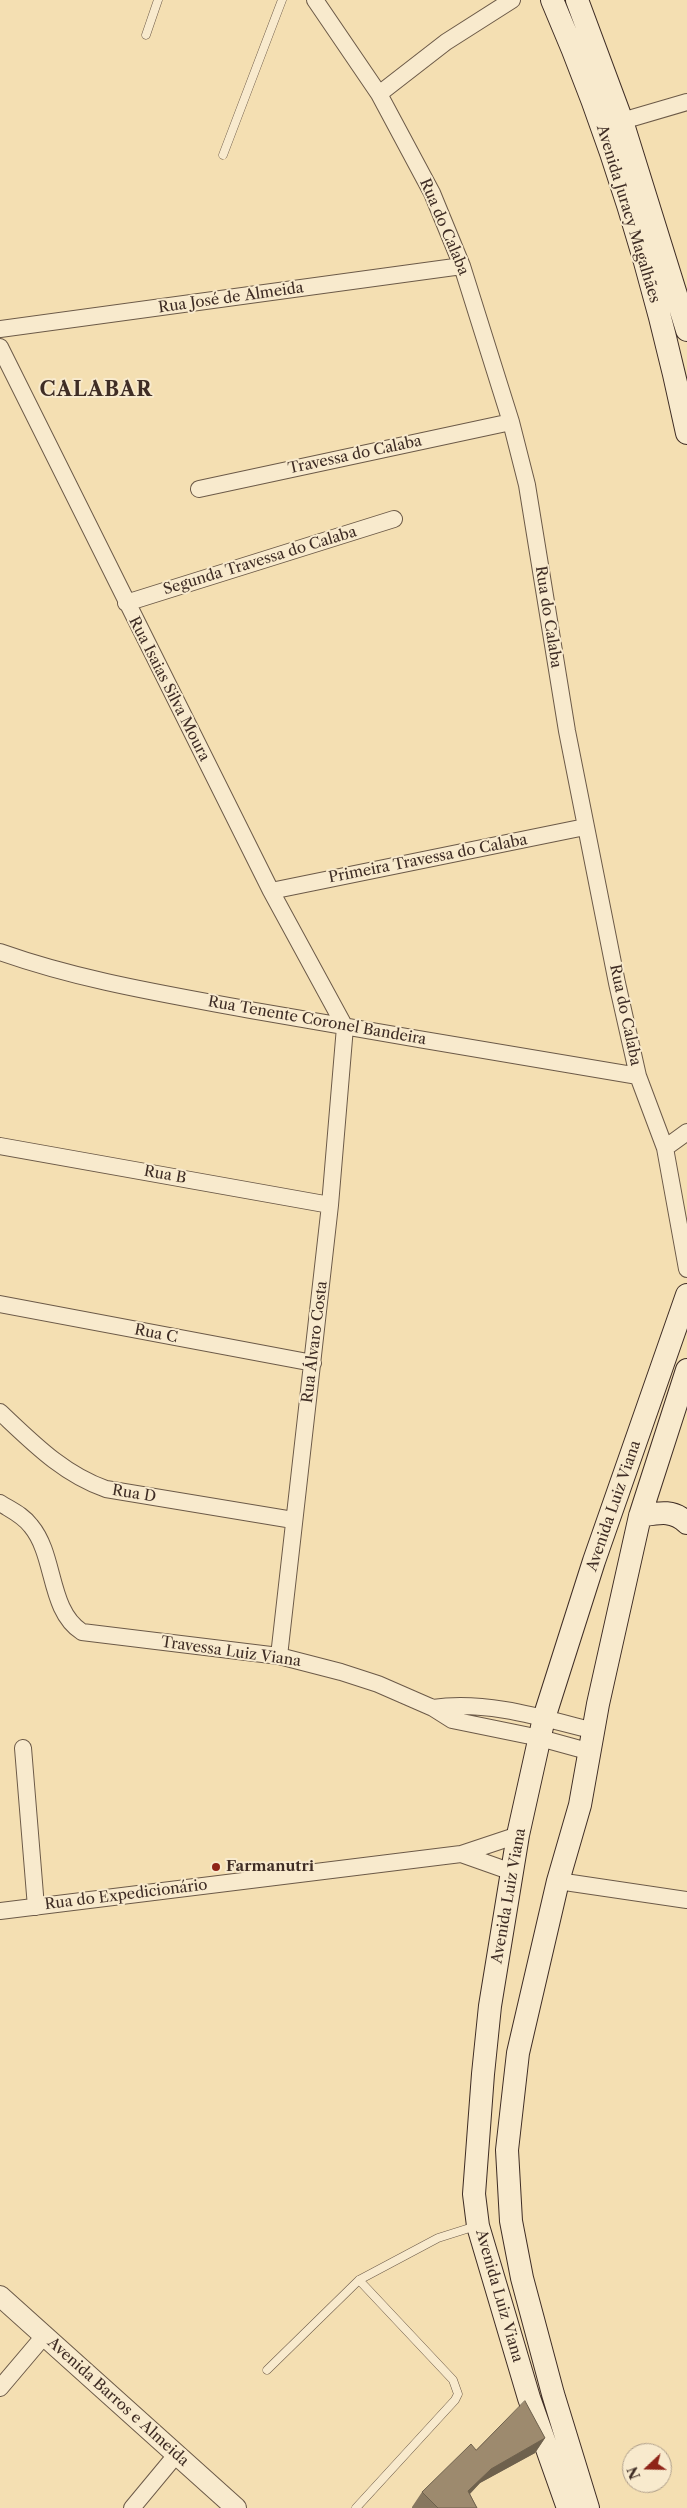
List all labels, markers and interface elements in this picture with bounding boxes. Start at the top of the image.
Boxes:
street label: Avenida Juracy Magalhães [592,123,664,305]
street label: Rua do Calaba [416,176,472,278]
street label: Rua José de Almeida [157,279,305,317]
district label: CALABAR [39,378,153,402]
street label: Travessa do Calaba [286,432,424,478]
street label: Segunda Travessa do Calaba [161,523,359,599]
street label: Rua do Calaba [531,565,565,669]
street label: Rua Isaias Silva Moura [125,614,213,764]
street label: Primeira Travessa do Calaba [327,831,529,887]
street label: Rua do Calaba [605,963,645,1067]
street label: Rua Tenente Coronel Bandeira [206,993,428,1049]
street label: Rua B [142,1162,188,1188]
street label: Rua Álvaro Costa [299,1280,331,1404]
street label: Rua C [133,1321,179,1347]
street label: Avenida Luiz Viana [583,1438,645,1574]
street label: Rua D [111,1482,157,1506]
street label: Travessa Luiz Viana [160,1633,302,1671]
street label: Avenida Luiz Viana [488,1827,530,1965]
place label: Farmanutri [226,1858,314,1876]
marker: Farmanutri [210,1861,222,1873]
street label: Rua do Expedicionário [44,1876,208,1914]
street label: Avenida Luiz Viana [471,2228,527,2364]
street label: Avenida Barros e Almeida [44,2334,192,2470]
north arrow [622,2443,672,2493]
text: N [623,2464,645,2482]

